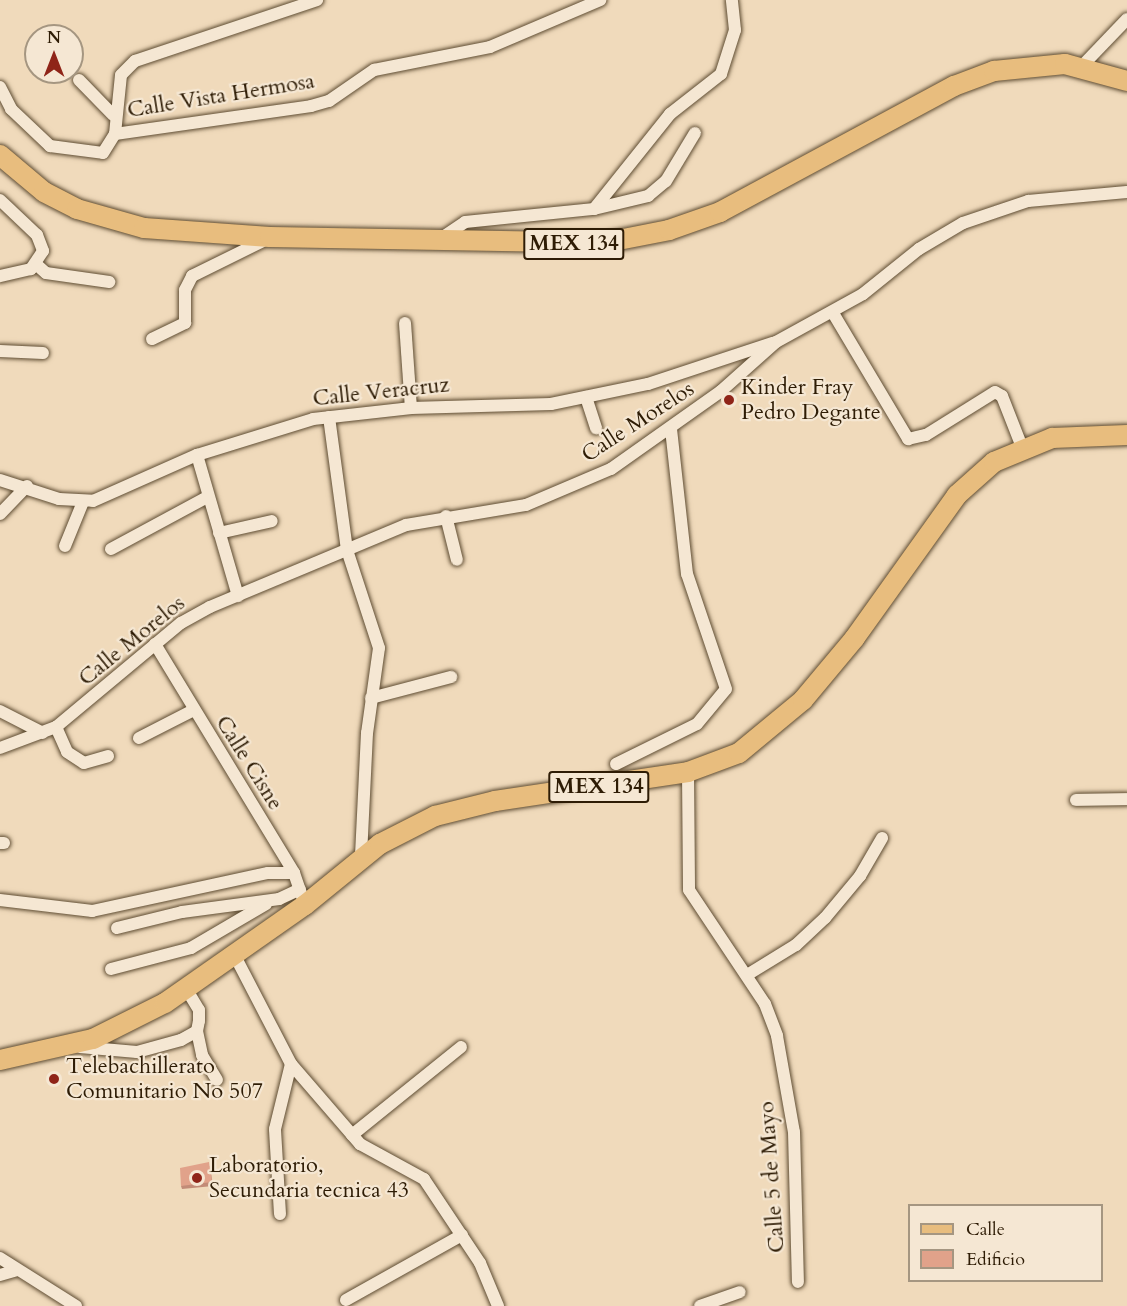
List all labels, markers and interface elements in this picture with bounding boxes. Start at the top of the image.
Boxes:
north arrow [24,24,84,84]
text: N [47,27,61,49]
street label: Calle Vista Hermosa [125,68,317,124]
road number: MEX 134 [523,226,625,262]
street label: Calle Veracruz [311,372,451,412]
place label: Kinder Fray Pedro Degante [741,374,881,426]
street label: Calle Morelos [577,376,699,468]
marker: Kinder Fray Pedro Degante [722,393,736,407]
street label: Calle Morelos [74,590,190,692]
street label: Calle Cisne [210,711,288,815]
road number: MEX 134 [548,769,650,805]
place label: Telebachillerato Comunitario No 507 [66,1053,263,1104]
marker: Telebachillerato Comunitario No 507 [47,1072,61,1086]
street label: Calle 5 de Mayo [754,1100,790,1254]
place label: Laboratorio, Secundaria tecnica 43 [209,1152,409,1204]
marker: Laboratorio, Secundaria tecnica 43 [190,1171,204,1185]
legend [908,1204,1103,1282]
text: Calle [966,1217,1005,1242]
text: Edificio [966,1247,1025,1272]

